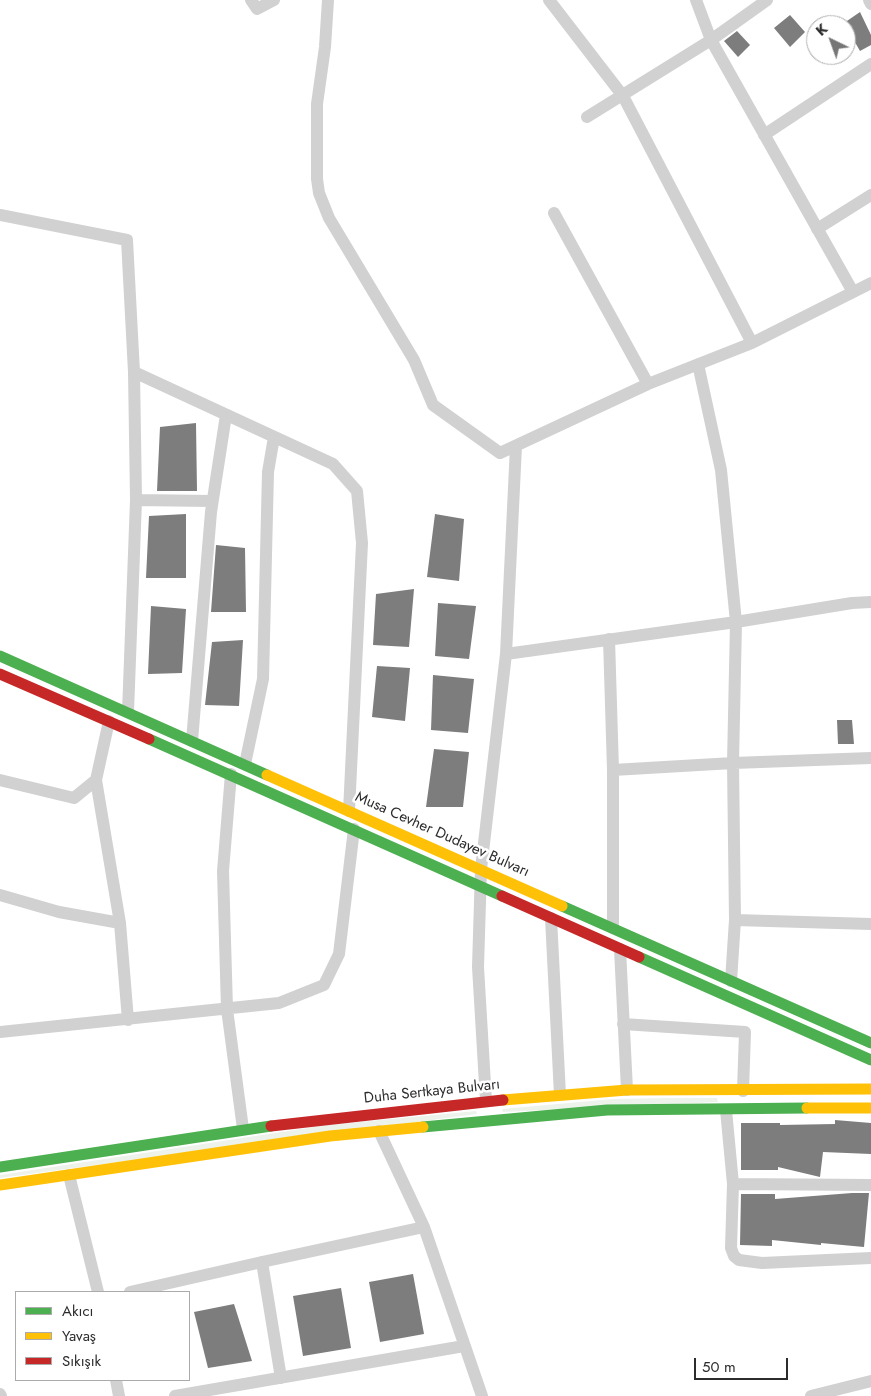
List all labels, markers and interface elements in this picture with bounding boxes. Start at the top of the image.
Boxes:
north arrow [806,15,856,65]
text: K [811,19,832,40]
street label: Musa Cevher Dudayev Bulvarı [352,788,532,882]
street label: Duha Sertkaya Bulvarı [363,1076,501,1108]
legend [15,1291,190,1381]
text: Akıcı [62,1300,93,1322]
text: Yavaş [62,1325,96,1347]
scale bar [696,1348,790,1380]
text: Sıkışık [62,1350,101,1372]
text: 50 m [702,1356,736,1378]

